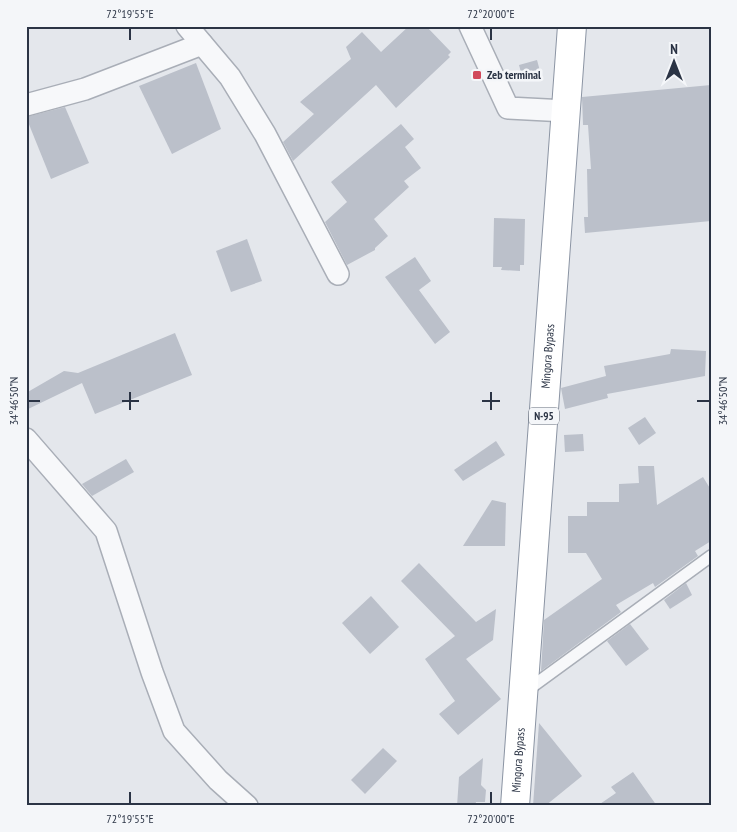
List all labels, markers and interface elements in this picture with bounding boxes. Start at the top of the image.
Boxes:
text: 72°19'55"E [106,6,154,21]
text: 72°20'00"E [467,6,515,21]
north arrow [650,38,700,88]
text: N [670,40,678,58]
place label: Zeb terminal [487,67,541,82]
marker: Zeb terminal [471,69,483,81]
street label: Mingora Bypass [538,323,557,389]
text: 34°46'50"N [6,377,21,425]
text: 34°46'50"N [715,377,730,425]
road number: N-95 [529,408,559,424]
street label: Mingora Bypass [508,727,528,793]
text: 72°19'55"E [106,811,154,826]
text: 72°20'00"E [467,811,515,826]

